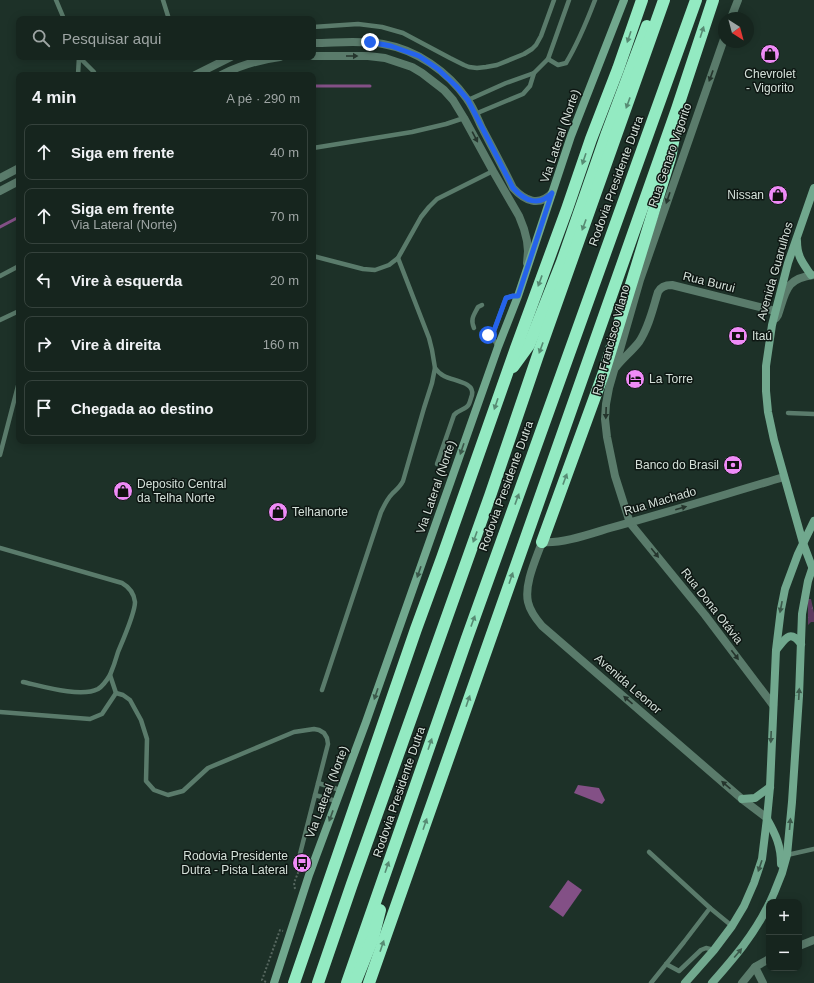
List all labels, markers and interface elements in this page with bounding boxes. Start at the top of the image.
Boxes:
north arrow [718,12,754,48]
search box [16,16,316,60]
one-way arrow [700,25,706,37]
icon: search [30,27,52,49]
text: Pesquisar aqui [62,30,161,47]
one-way arrow [626,31,632,43]
route end [361,33,379,51]
shop icon: Chevrolet - Vigorito [759,43,781,65]
one-way arrow [346,53,359,59]
place label: Chevrolet - Vigorito [744,67,796,95]
one-way arrow [708,70,714,82]
street label: Via Lateral (Norte) [537,87,583,185]
text: 4 min [32,88,76,107]
text: A pé · 290 m [226,91,300,106]
one-way arrow [625,97,631,109]
street label: Rua Genaro Vigorito [646,101,694,209]
street label: Rodovia Presidente Dutra [586,114,646,248]
one-way arrow [472,132,478,143]
icon: ahead [33,141,55,163]
text: Siga em frente [71,144,174,161]
text: 40 m [270,145,299,160]
one-way arrow [581,153,587,165]
shop icon: Nissan [767,184,789,206]
place label: Nissan [727,188,764,202]
one-way arrow [665,193,671,205]
text: Siga em frente [71,200,174,217]
icon: ahead [33,205,55,227]
text: 70 m [270,209,299,224]
text: Via Lateral (Norte) [71,217,177,232]
one-way arrow [581,220,587,232]
street label: Avenida Guarulhos [754,220,796,322]
icon: left [33,269,55,291]
street label: Rua Burui [681,269,737,295]
text: Vire à esquerda [71,272,182,289]
text: 20 m [270,273,299,288]
one-way arrow [537,276,543,288]
street label: Rua Francisco Vilano [590,283,633,397]
bank icon: Itaú [727,325,749,347]
route start [479,326,497,344]
place label: Itaú [752,329,772,343]
icon: right [33,333,55,355]
text: Vire à direita [71,336,161,353]
text: 160 m [263,337,299,352]
one-way arrow [537,342,543,354]
hotel icon: La Torre [624,368,646,390]
place label: La Torre [649,372,693,386]
icon: arrive [33,397,55,419]
one-way arrow [493,398,499,410]
text: Chegada ao destino [71,400,214,417]
one-way arrow [602,407,609,419]
street label: Rodovia Presidente Dutra [476,419,536,553]
street label: Via Lateral (Norte) [413,438,459,536]
one-way arrow [459,444,465,456]
bank icon: Banco do Brasil [722,454,744,476]
place label: Banco do Brasil [635,458,719,472]
one-way arrow [562,473,568,485]
place label: Deposito Central da Telha Norte [137,477,226,505]
shop icon: Deposito Central da Telha Norte [112,480,134,502]
street label: Rua Machado [622,484,698,518]
one-way arrow [514,493,520,505]
shop icon: Telhanorte [267,501,289,523]
place label: Telhanorte [292,505,348,519]
one-way arrow [675,505,687,511]
one-way arrow [472,531,478,543]
one-way arrow [650,548,659,559]
street label: Rua Dona Otávia [678,565,746,647]
one-way arrow [416,566,422,578]
one-way arrow [508,572,514,584]
one-way arrow [778,601,784,614]
one-way arrow [470,615,476,627]
one-way arrow [731,650,739,661]
street label: Avenida Leonor [592,651,664,717]
one-way arrow [795,688,802,700]
one-way arrow [373,689,379,701]
one-way arrow [465,694,471,706]
one-way arrow [622,696,633,705]
street label: Rodovia Presidente Dutra [370,724,428,859]
one-way arrow [768,731,775,743]
one-way arrow [427,738,433,750]
street label: Via Lateral (Norte) [303,744,351,840]
one-way arrow [721,781,731,790]
one-way arrow [327,811,333,823]
one-way arrow [422,817,428,829]
one-way arrow [786,818,793,830]
place label: Rodovia Presidente Dutra - Pista Lateral [181,849,288,877]
bus stop icon: Rodovia Presidente Dutra - Pista Lateral [291,852,313,874]
one-way arrow [385,860,391,872]
one-way arrow [757,861,763,873]
map controls [766,899,802,971]
button: + [766,899,802,935]
button: − [766,935,802,971]
one-way arrow [379,940,385,952]
one-way arrow [733,948,742,959]

